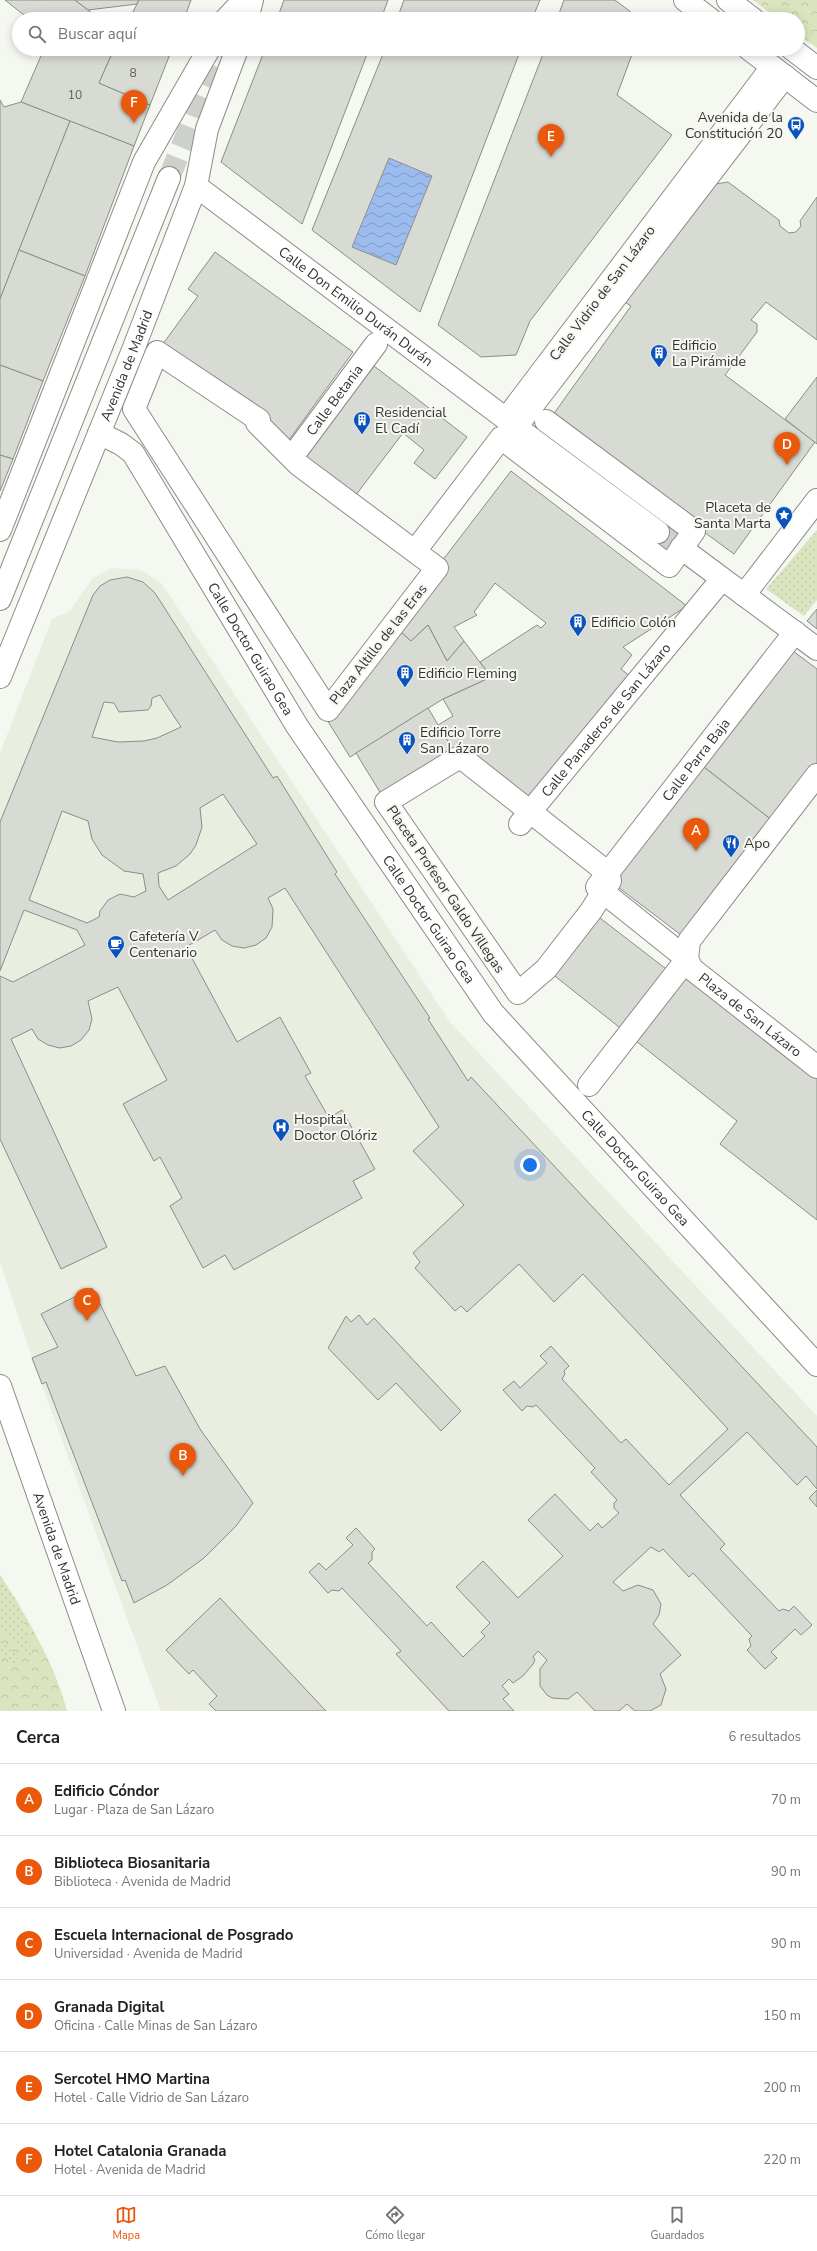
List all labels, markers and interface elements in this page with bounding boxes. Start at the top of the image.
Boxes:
search box [12,12,805,56]
icon: search [26,23,48,45]
text: Buscar aquí [58,24,136,44]
house number: 8 [129,65,137,81]
house number: 10 [68,87,82,103]
pin: F [121,90,147,123]
place label: Avenida de la Constitución 20 [685,108,783,143]
bus stop icon: Avenida de la Constitución 20 [786,115,806,140]
pin: E [538,124,564,157]
street label: Calle Vidrio de San Lázaro [545,222,660,365]
street label: Calle Don Emilio Durán Durán [274,242,437,371]
street label: Avenida de Madrid [96,308,157,424]
place label: Edificio La Pirámide [672,336,746,371]
building icon: Edificio La Pirámide [649,343,669,368]
street label: Calle Betania [302,361,367,440]
place label: Residencial El Cadí [375,403,447,438]
building icon: Residencial El Cadí [352,410,372,435]
pin: D [774,432,800,465]
place label: Placeta de Santa Marta [694,498,771,533]
place icon: Placeta de Santa Marta [774,505,794,530]
street label: Calle Doctor Guirao Gea [203,579,297,719]
street label: Plaza Altillo de las Eras [325,580,432,709]
building icon: Edificio Colón [568,612,588,637]
place label: Edificio Colón [591,613,676,632]
street label: Calle Panaderos de San Lázaro [537,639,676,801]
building icon: Edificio Fleming [395,663,415,688]
place label: Edificio Fleming [418,664,517,683]
street label: Calle Parra Baja [658,715,735,806]
place label: Edificio Torre San Lázaro [420,723,501,758]
building icon: Edificio Torre San Lázaro [397,730,417,755]
street label: Placeta Profesor Galdo Villegas [382,802,509,977]
pin: A [683,818,709,851]
restaurant icon: Apo [721,833,741,858]
place label: Apo [744,834,770,853]
street label: Calle Doctor Guirao Gea [378,851,479,988]
place label: Cafetería V Centenario [129,927,199,962]
cafe icon: Cafetería V Centenario [106,934,126,959]
street label: Plaza de San Lázaro [694,969,806,1062]
street label: Calle Doctor Guirao Gea [577,1106,694,1230]
place label: Hospital Doctor Olóriz [294,1110,378,1145]
hospital icon: Hospital Doctor Olóriz [271,1117,291,1142]
your location [520,1155,540,1175]
pin: C [74,1288,100,1321]
pin: B [170,1443,196,1476]
street label: Avenida de Madrid [28,1490,85,1607]
text: Cerca [16,1726,60,1749]
text: 6 resultados [729,1728,801,1746]
text: Edificio Cóndor [54,1781,159,1801]
text: A [24,1791,34,1809]
text: 70 m [771,1791,801,1809]
text: Lugar · Plaza de San Lázaro [54,1801,214,1819]
text: Biblioteca Biosanitaria [54,1853,210,1873]
text: B [25,1863,33,1881]
text: 90 m [771,1863,801,1881]
text: Biblioteca · Avenida de Madrid [54,1873,231,1891]
text: Escuela Internacional de Posgrado [54,1925,293,1945]
text: C [25,1935,33,1953]
text: 90 m [771,1935,801,1953]
text: Universidad · Avenida de Madrid [54,1945,242,1963]
text: Granada Digital [54,1997,164,2017]
text: D [24,2007,34,2025]
text: 150 m [763,2007,801,2025]
text: Oficina · Calle Minas de San Lázaro [54,2017,258,2035]
text: Sercotel HMO Martina [54,2069,210,2089]
text: E [25,2079,33,2097]
text: 200 m [763,2079,801,2097]
text: Hotel · Calle Vidrio de San Lázaro [54,2089,249,2107]
text: Hotel Catalonia Granada [54,2141,226,2161]
text: F [25,2151,33,2169]
text: 220 m [763,2151,801,2169]
text: Hotel · Avenida de Madrid [54,2161,205,2179]
tab: Mapa [113,2204,140,2243]
tab: Cómo llegar [365,2204,425,2243]
tab: Guardados [650,2204,704,2243]

